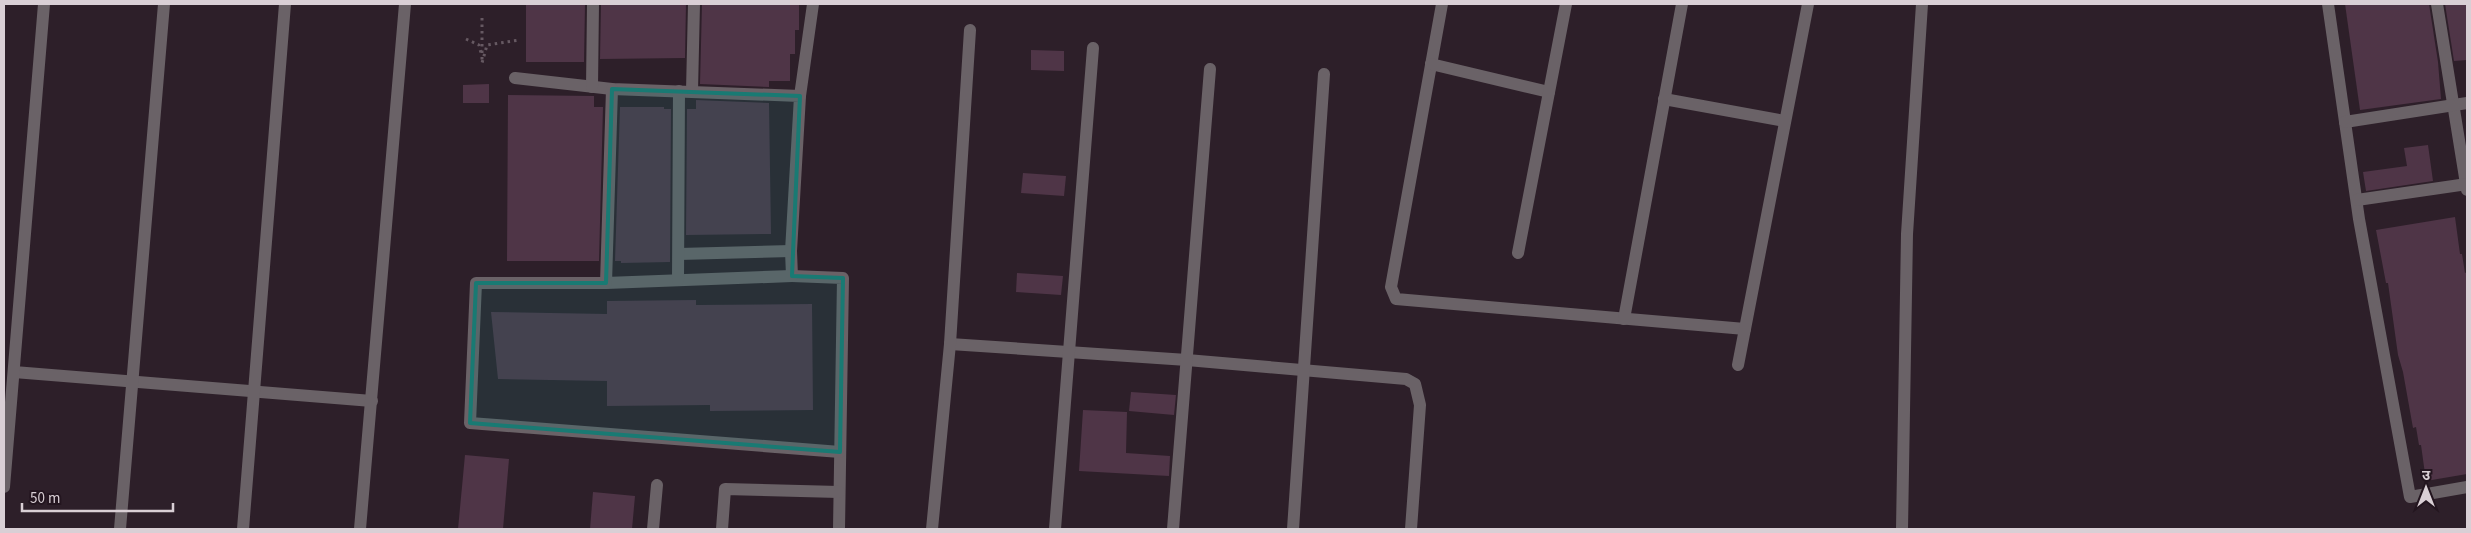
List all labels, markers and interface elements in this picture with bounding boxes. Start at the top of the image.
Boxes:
north arrow [2401,463,2451,513]
text: उ [2422,466,2431,486]
scale bar [22,480,174,512]
text: 50 m [30,488,60,509]

